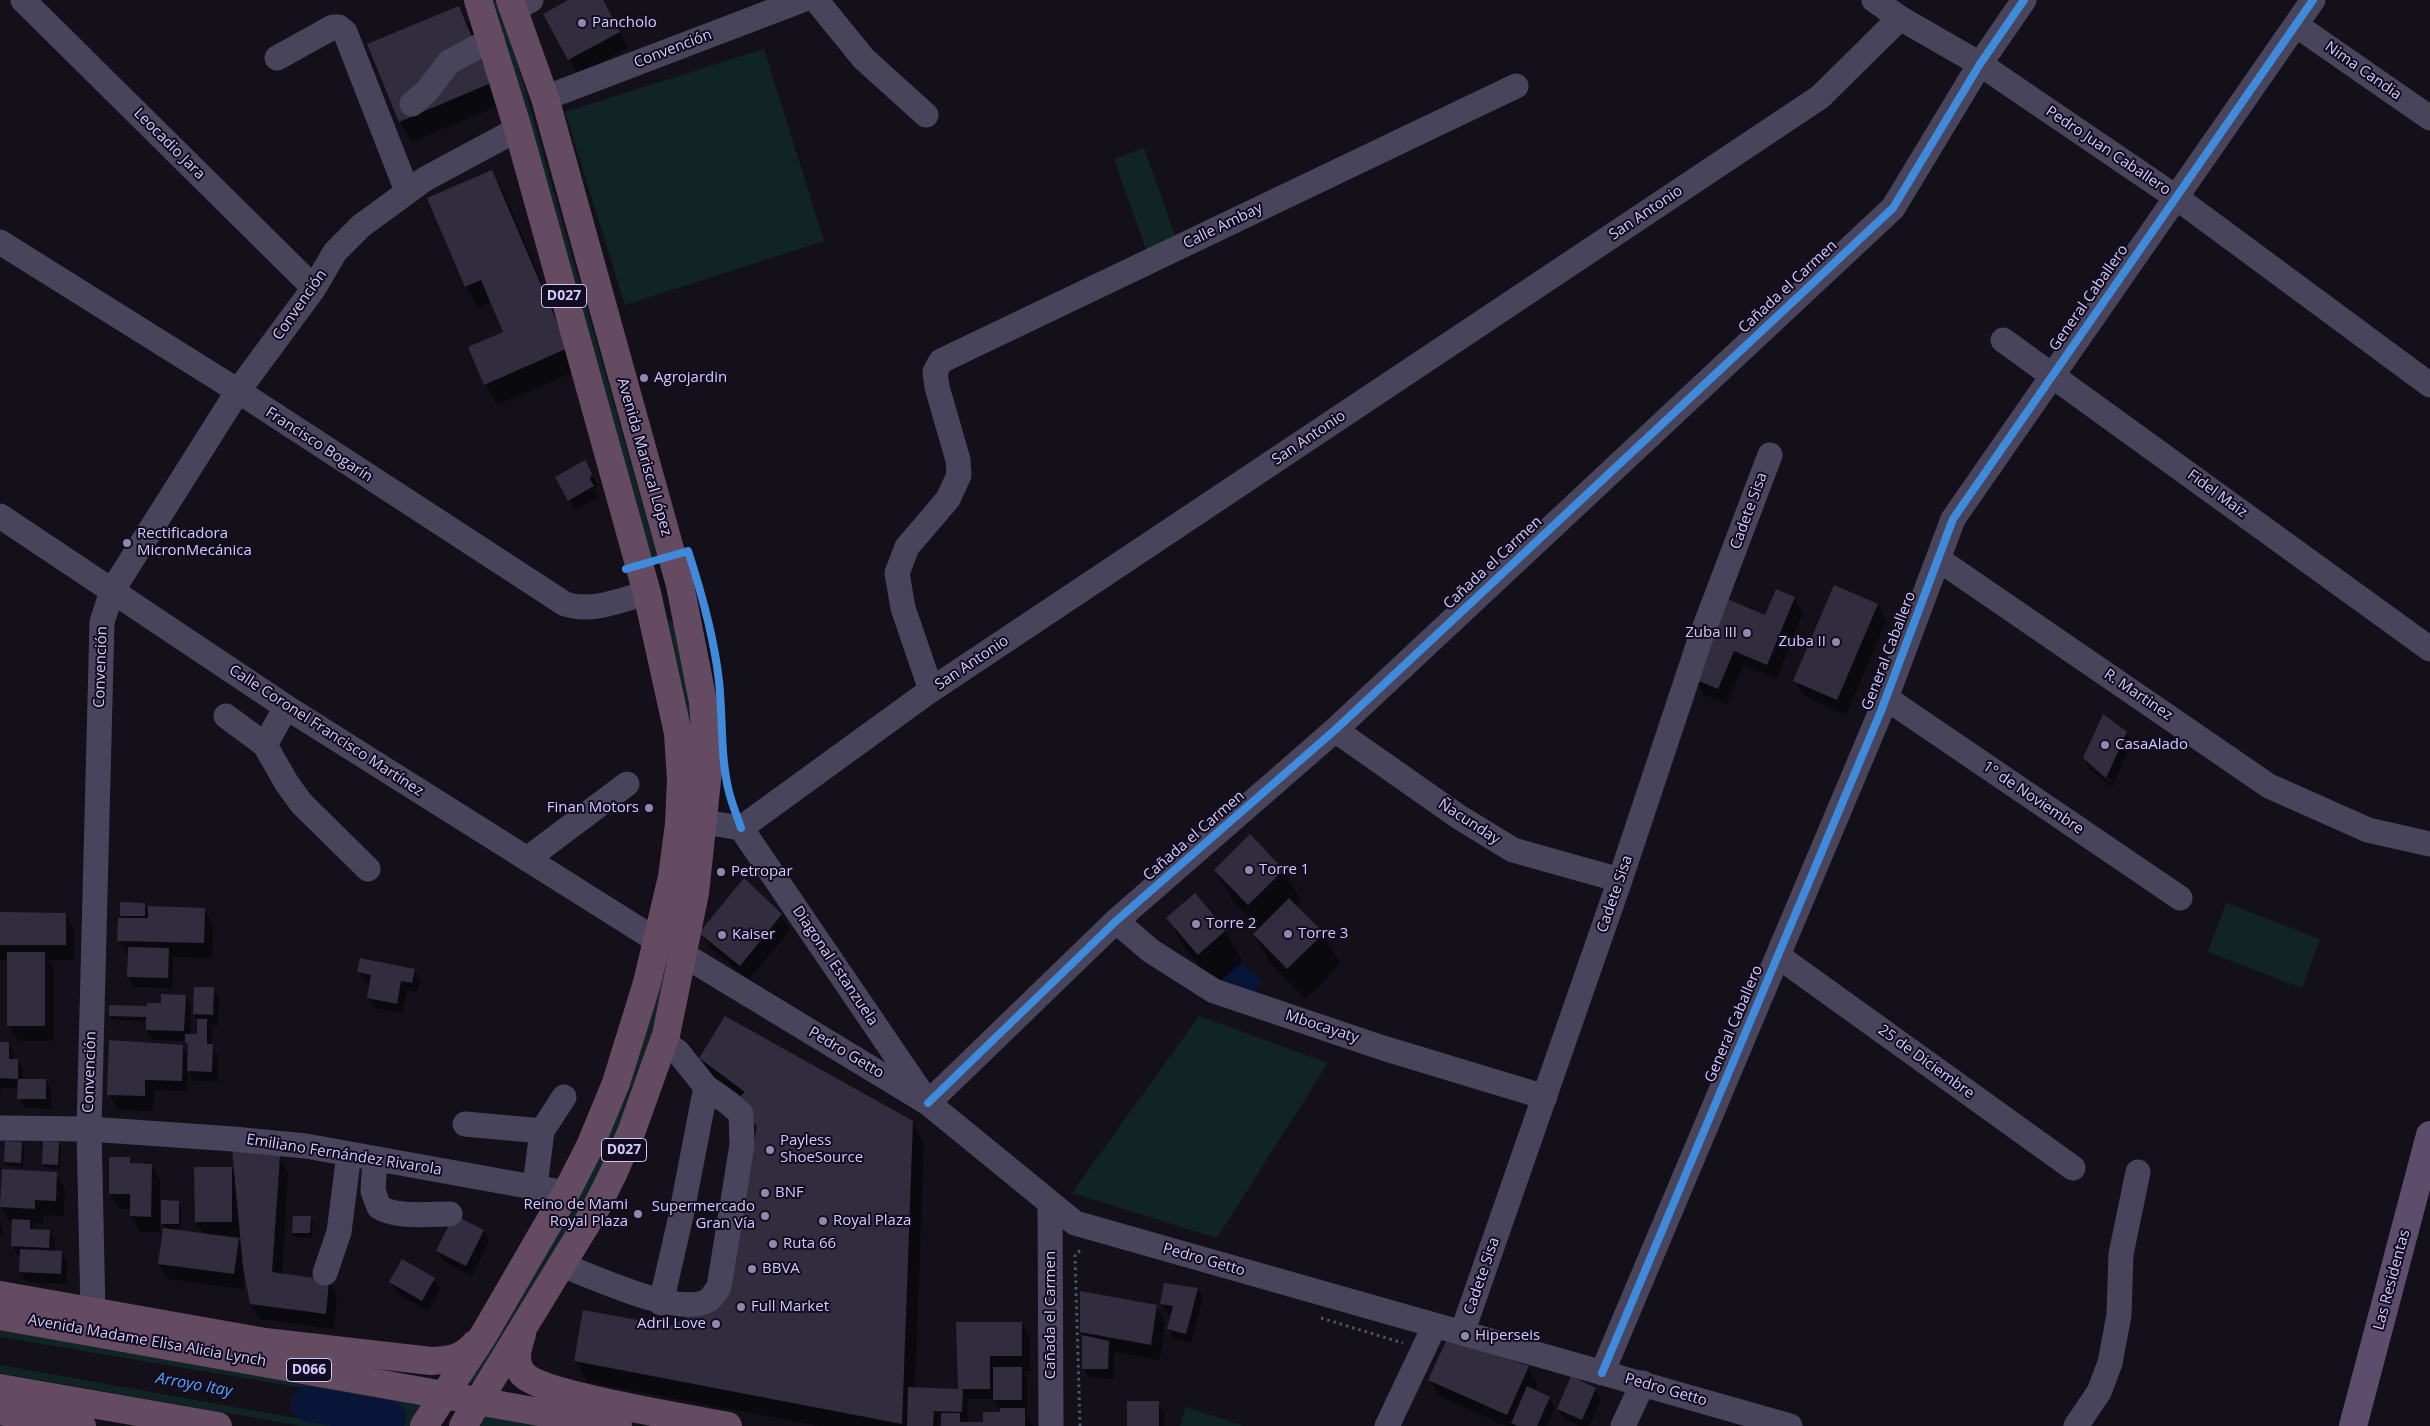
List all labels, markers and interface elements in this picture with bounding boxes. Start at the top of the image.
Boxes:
place label: Pancholo [592,14,657,32]
marker: Pancholo [576,17,588,29]
street label: Convención [632,26,714,72]
street label: Nima Candia [2321,38,2405,104]
street label: Pedro Juan Caballero [2042,103,2174,199]
street label: Leocadio Jara [130,105,208,183]
street label: San Antonio [1606,182,1686,244]
street label: Calle Ambay [1180,199,1266,253]
street label: Cañada el Carmen [1735,237,1841,337]
street label: General Caballero [2046,241,2132,355]
street label: Convención [269,266,331,344]
road number: D027 [542,284,586,308]
place label: Agrojardin [654,369,727,387]
marker: Agrojardin [638,372,650,384]
street label: Avenida Mariscal López [613,376,675,538]
street label: Francisco Bogarín [262,404,376,486]
street label: San Antonio [1269,407,1349,469]
street label: Fidel Maiz [2184,466,2250,522]
street label: Cadete Sisa [1727,470,1771,552]
street label: Cañada el Carmen [1440,513,1546,613]
place label: Rectificadora MicronMecánica [137,525,252,560]
marker: Rectificadora MicronMecánica [121,537,133,549]
street label: General Caballero [1858,589,1920,713]
place label: Zuba III [1685,624,1737,642]
street label: Convención [91,626,111,708]
marker: Zuba III [1741,627,1753,639]
street label: San Antonio [932,632,1012,694]
place label: Zuba II [1778,633,1826,651]
marker: Zuba II [1830,636,1842,648]
street label: Calle Coronel Francisco Martínez [225,661,427,801]
street label: R. Martinez [2100,665,2176,725]
place label: CasaAlado [2115,736,2188,754]
marker: CasaAlado [2099,739,2111,751]
street label: 1° de Noviembre [1979,758,2087,838]
street label: Cañada el Carmen [1140,787,1248,885]
street label: Ñacunday [1435,795,1503,849]
place label: Finan Motors [547,799,639,817]
marker: Finan Motors [643,802,655,814]
street label: Cadete Sisa [1593,853,1637,935]
place label: Torre 1 [1259,861,1309,879]
place label: Petropar [731,863,793,881]
marker: Torre 1 [1243,864,1255,876]
marker: Petropar [715,866,727,878]
street label: Diagonal Estanzuela [788,903,882,1029]
place label: Torre 2 [1206,915,1256,933]
marker: Torre 2 [1190,918,1202,930]
place label: Torre 3 [1298,925,1348,943]
place label: Kaiser [732,926,775,944]
marker: Torre 3 [1282,928,1294,940]
marker: Kaiser [716,929,728,941]
street label: General Caballero [1701,963,1767,1085]
street label: Mbocayaty [1283,1007,1361,1047]
street label: 25 de Diciembre [1875,1021,1977,1103]
street label: Pedro Getto [805,1023,887,1083]
street label: Convención [80,1031,100,1113]
street label: Emiliano Fernández Rivarola [245,1131,443,1179]
place label: Payless ShoeSource [780,1132,863,1167]
road number: D027 [602,1138,646,1162]
marker: Payless ShoeSource [764,1144,776,1156]
place label: BNF [775,1184,804,1202]
marker: BNF [759,1187,771,1199]
place label: Reino de Mami Royal Plaza [523,1196,628,1231]
place label: Supermercado Gran Vía [652,1198,755,1233]
marker: Reino de Mami Royal Plaza [632,1208,644,1220]
marker: Supermercado Gran Vía [759,1210,771,1222]
place label: Royal Plaza [833,1212,911,1230]
marker: Royal Plaza [817,1215,829,1227]
street label: Las Residentas [2370,1228,2414,1332]
place label: Ruta 66 [783,1235,836,1253]
street label: Cadete Sisa [1460,1235,1504,1317]
marker: Ruta 66 [767,1238,779,1250]
street label: Pedro Getto [1161,1240,1247,1280]
street label: Cañada el Carmen [1042,1251,1060,1379]
place label: BBVA [762,1260,800,1278]
marker: BBVA [746,1263,758,1275]
place label: Full Market [751,1298,829,1316]
marker: Full Market [735,1301,747,1313]
street label: Avenida Madame Elisa Alicia Lynch [26,1311,268,1371]
place label: Adril Love [637,1315,706,1333]
marker: Adril Love [710,1318,722,1330]
place label: Hiperseis [1475,1327,1540,1345]
marker: Hiperseis [1459,1330,1471,1342]
road number: D066 [286,1358,332,1382]
water label: Arroyo Itay [154,1369,234,1401]
street label: Pedro Getto [1623,1370,1709,1410]

